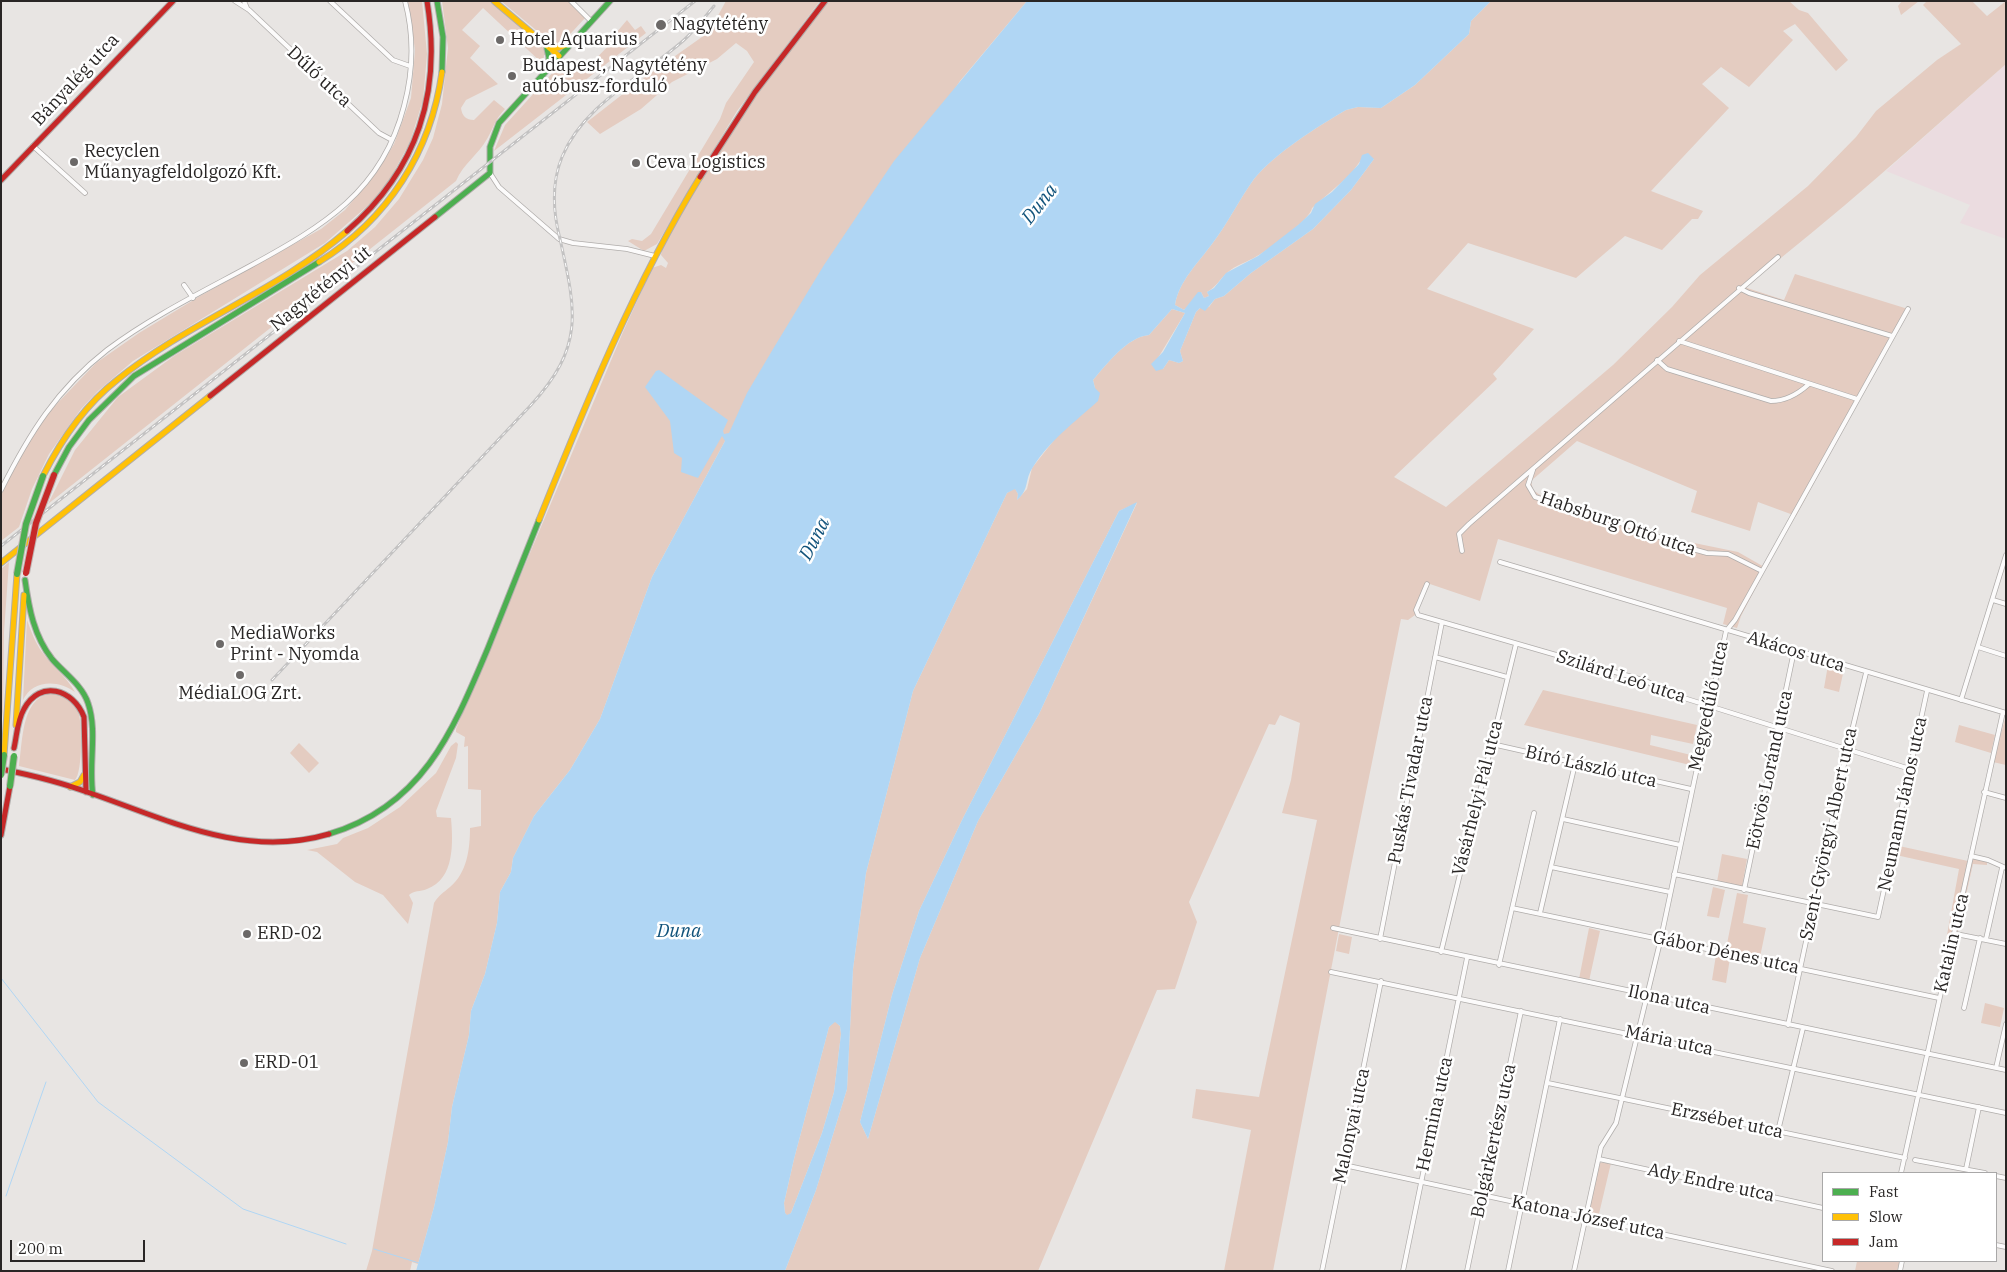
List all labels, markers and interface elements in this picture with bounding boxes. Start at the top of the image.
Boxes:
place label: Nagytétény [672,14,768,36]
marker: Nagytétény [654,18,668,32]
place label: Hotel Aquarius [510,29,637,51]
street label: Bányalég utca [28,30,124,130]
marker: Hotel Aquarius [494,34,506,46]
street label: Dűlő utca [282,42,356,112]
place label: Budapest, Nagytétény autóbusz-forduló [522,55,707,98]
marker: Budapest, Nagytétény autóbusz-forduló [506,70,518,82]
place label: Recyclen Műanyagfeldolgozó Kft. [84,141,281,183]
place label: Ceva Logistics [646,152,766,174]
marker: Recyclen Műanyagfeldolgozó Kft. [68,156,80,168]
marker: Ceva Logistics [630,157,642,169]
water label: Duna [1017,179,1063,229]
street label: Nagytétényi út [266,242,376,336]
street label: Habsburg Ottó utca [1537,487,1699,561]
water label: Duna [795,514,835,564]
place label: MediaWorks Print - Nyomda [230,623,360,666]
street label: Akácos utca [1744,627,1848,677]
marker: MediaWorks Print - Nyomda [214,638,226,650]
street label: Megyedűlő utca [1685,639,1733,773]
street label: Szilárd Leó utca [1554,646,1688,708]
marker: MédiaLOG Zrt. [234,669,246,681]
place label: MédiaLOG Zrt. [178,683,302,705]
street label: Eötvös Loránd utca [1743,688,1797,852]
street label: Puskás Tivadar utca [1384,694,1438,866]
street label: Neumann János utca [1874,715,1932,893]
street label: Vásárhelyi Pál utca [1448,718,1508,878]
street label: Szent-Györgyi Albert utca [1796,725,1862,943]
street label: Bíró László utca [1523,741,1659,793]
street label: Katalin utca [1930,891,1974,995]
water label: Duna [657,921,701,943]
place label: ERD-02 [257,923,322,945]
street label: Gábor Dénes utca [1651,927,1801,979]
marker: ERD-02 [241,928,253,940]
street label: Ilona utca [1626,981,1712,1019]
street label: Mária utca [1623,1021,1715,1061]
place label: ERD-01 [254,1052,319,1074]
street label: Hermina utca [1412,1055,1458,1173]
marker: ERD-01 [238,1057,250,1069]
street label: Bolgárkertész utca [1467,1062,1521,1220]
street label: Malonyai utca [1329,1066,1375,1186]
street label: Erzsébet utca [1669,1099,1785,1143]
street label: Ady Endre utca [1646,1159,1776,1207]
legend [1822,1172,1997,1262]
text: Fast [1869,1182,1899,1201]
street label: Katona József utca [1509,1191,1667,1245]
text: Slow [1869,1207,1902,1226]
scale bar [12,1230,148,1262]
text: Jam [1869,1232,1898,1251]
text: 200 m [18,1239,63,1258]

